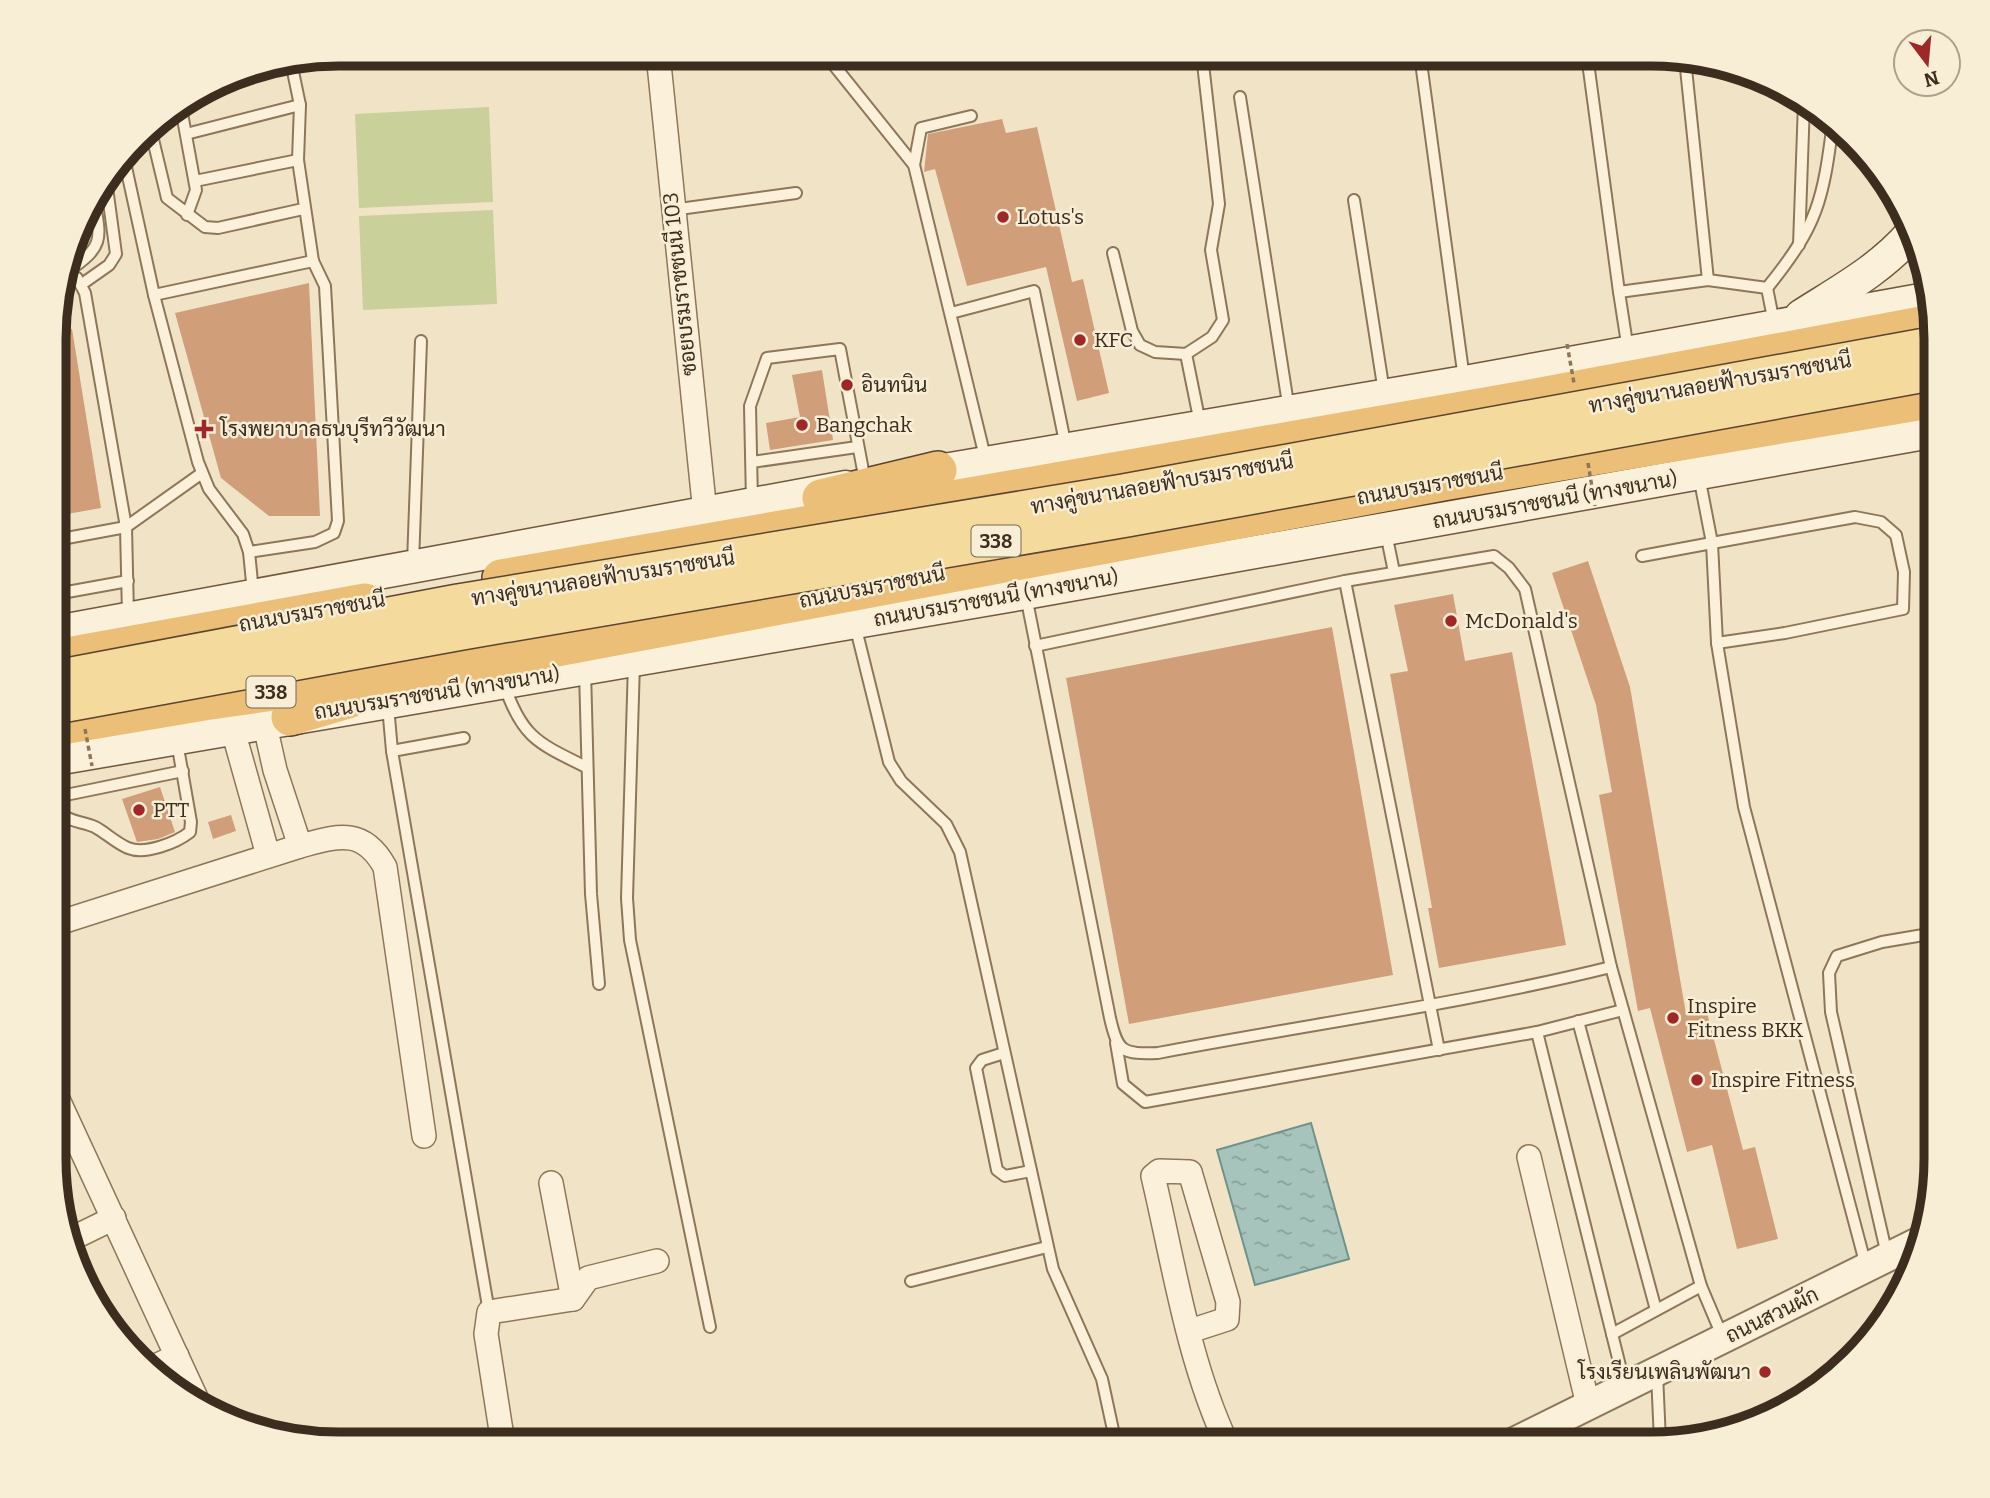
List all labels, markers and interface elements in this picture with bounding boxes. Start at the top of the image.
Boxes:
north arrow [1892,28,1962,98]
text: N [1921,66,1942,92]
street label: ซอยบรมราชชนนี 103 [657,191,703,377]
place label: Lotus's [1017,204,1084,230]
marker: Lotus's [995,209,1011,225]
place label: KFC [1094,327,1133,353]
marker: KFC [1072,332,1088,348]
street label: ทางคู่ขนานลอยฟ้าบรมราชชนนี [1586,346,1854,421]
place label: อินทนิน [861,372,927,398]
marker: อินทนิน [839,377,855,393]
place label: Bangchak [816,412,912,438]
place label: โรงพยาบาลธนบุรีทวีวัฒนา [219,416,446,443]
marker: Bangchak [794,417,810,433]
marker: โรงพยาบาลธนบุรีทวีวัฒนา [194,419,214,439]
street label: ทางคู่ขนานลอยฟ้าบรมราชชนนี [1028,447,1296,522]
street label: ถนนบรมราชชนนี [1355,459,1505,511]
street label: ถนนบรมราชชนนี (ทางขนาน) [1431,466,1679,534]
road number: 338 [972,526,1020,556]
street label: ทางคู่ขนานลอยฟ้าบรมราชชนนี [469,543,737,614]
street label: ถนนบรมราชชนนี [797,560,947,614]
street label: ถนนบรมราชชนนี (ทางขนาน) [872,564,1120,632]
street label: ถนนบรมราชชนนี [237,586,387,638]
place label: McDonald's [1465,608,1578,634]
marker: McDonald's [1443,613,1459,629]
street label: ถนนบรมราชชนนี (ทางขนาน) [312,661,562,725]
road number: 338 [246,677,296,708]
place label: PTT [153,797,189,823]
marker: PTT [131,802,147,818]
place label: Inspire Fitness BKK [1687,993,1803,1043]
marker: Inspire Fitness BKK [1665,1010,1681,1026]
place label: Inspire Fitness [1711,1067,1855,1093]
marker: Inspire Fitness [1689,1072,1705,1088]
street label: ถนนสวนผัก [1721,1281,1823,1349]
place label: โรงเรียนเพลินพัฒนา [1577,1359,1751,1385]
marker: โรงเรียนเพลินพัฒนา [1757,1364,1773,1380]

